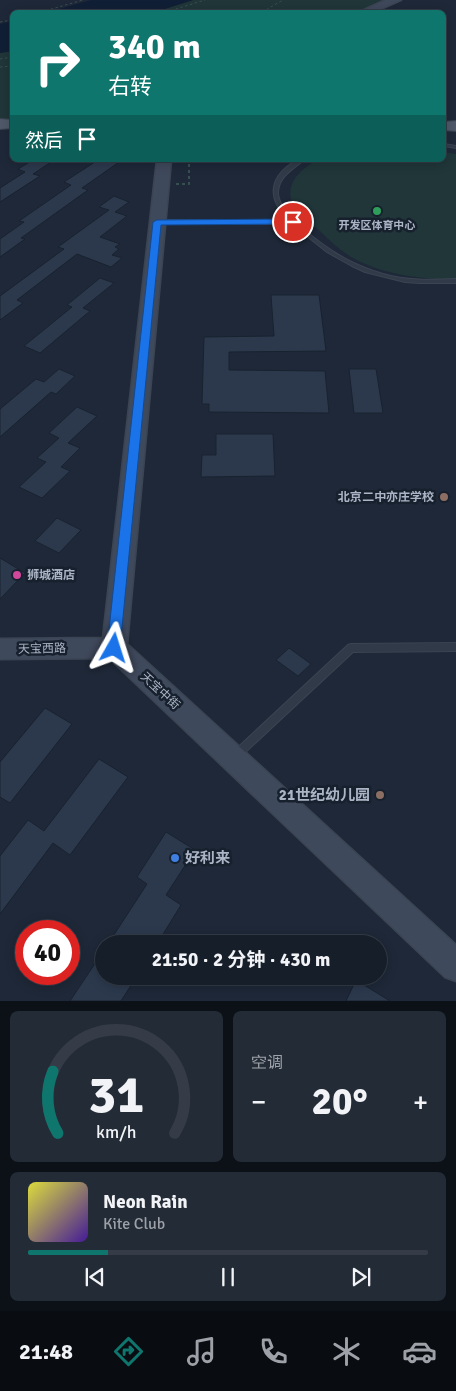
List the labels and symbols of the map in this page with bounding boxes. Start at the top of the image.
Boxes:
pin [272,201,314,243]
marker: 开发区体育中心 [371,205,383,217]
place label: 开发区体育中心 [339,219,416,232]
place label: 北京二中亦庄学校 [338,490,434,505]
marker: 北京二中亦庄学校 [438,491,450,503]
place label: 狮城酒店 [27,568,75,583]
marker: 狮城酒店 [11,569,23,581]
position arrow [87,621,139,673]
street label: 天宝西路 [18,641,66,657]
street label: 天宝中街 [137,669,183,713]
place label: 21世纪幼儿园 [279,786,370,804]
marker: 21世纪幼儿园 [374,789,386,801]
place label: 好利来 [185,849,230,867]
marker: 好利来 [169,852,181,864]
speed limit sign: 40 [15,920,80,985]

